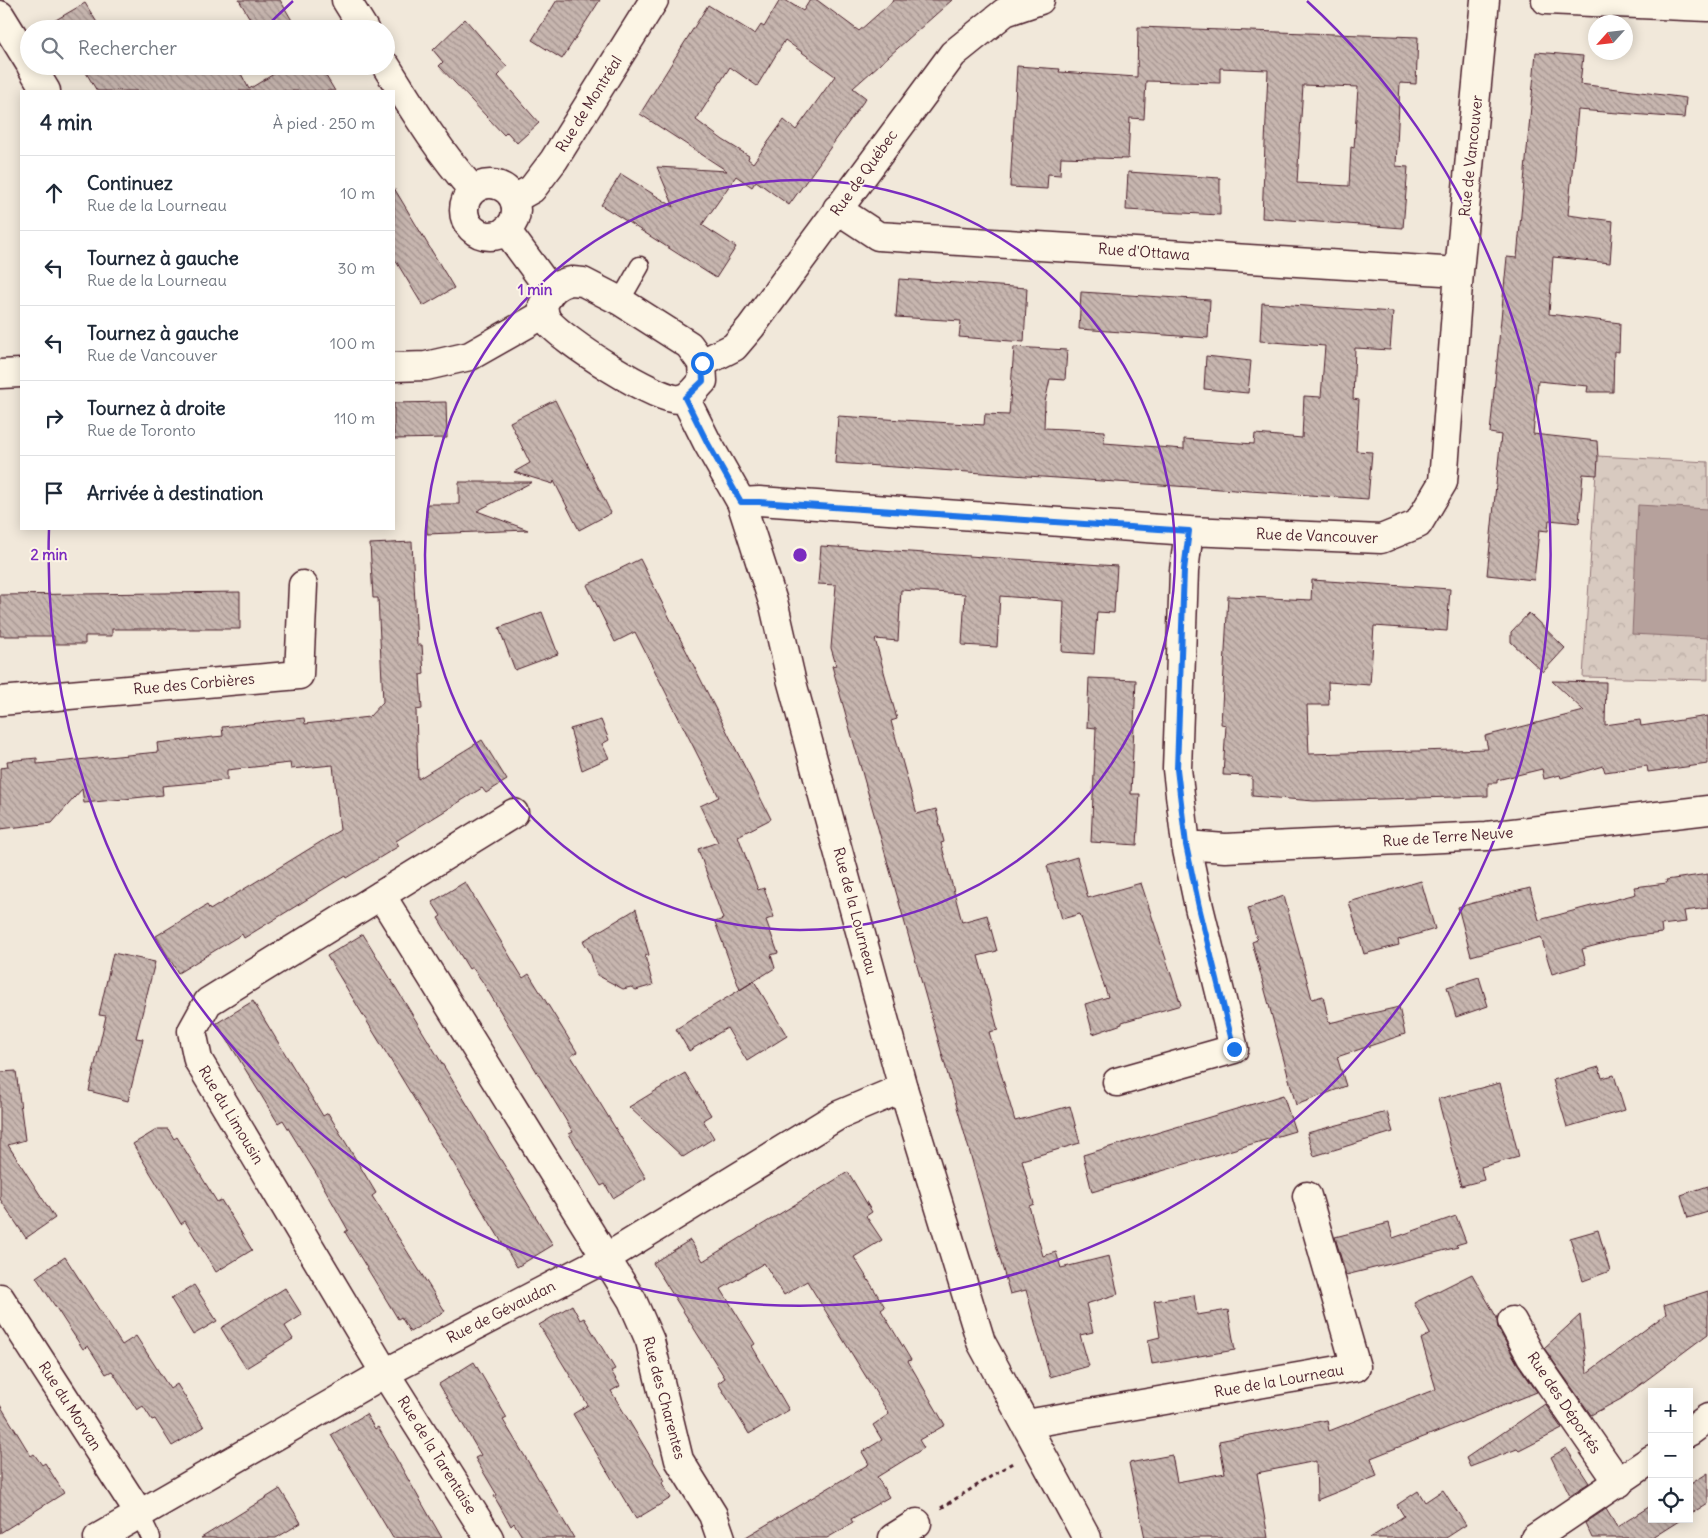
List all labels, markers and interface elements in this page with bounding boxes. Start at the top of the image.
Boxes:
north arrow [1588,15,1633,60]
search box [20,20,395,75]
icon: search [38,34,66,62]
text: Rechercher [78,36,177,60]
street label: Rue de Montréal [551,52,626,155]
street label: Rue de Vancouver [1455,94,1486,218]
text: 4 min [40,109,92,136]
text: À pied · 250 m [273,113,375,133]
street label: Rue de Québec [826,125,902,220]
text: Continuez [87,171,173,195]
icon: ahead [40,179,68,207]
text: 10 m [340,183,375,203]
text: Rue de la Lourneau [87,195,227,215]
street label: Rue d'Ottawa [1097,239,1191,264]
text: Tournez à gauche [87,246,239,270]
icon: left [40,254,68,282]
text: 30 m [338,258,375,278]
text: Rue de la Lourneau [87,270,227,290]
text: 1 min [518,280,553,299]
text: Tournez à gauche [87,321,239,345]
icon: left [40,329,68,357]
text: 100 m [330,333,375,353]
text: Rue de Vancouver [87,345,218,365]
route start [691,352,714,375]
text: Tournez à droite [87,396,226,420]
icon: right [40,404,68,432]
text: 110 m [334,408,375,428]
text: Rue de Toronto [87,420,196,440]
icon: arrive [40,479,68,507]
text: Arrivée à destination [87,481,263,505]
street label: Rue de Vancouver [1256,524,1378,547]
text: 2 min [31,545,68,564]
centre of rings [791,546,809,564]
street label: Rue des Corbières [133,669,256,698]
street label: Rue de Terre Neuve [1382,822,1514,851]
street label: Rue de la Lourneau [829,845,882,977]
route end [1223,1038,1246,1061]
street label: Rue du Limousin [195,1062,268,1168]
street label: Rue de Gévaudan [443,1276,559,1347]
street label: Rue des Charentes [639,1334,690,1461]
street label: Rue des Déportés [1523,1348,1606,1457]
street label: Rue du Morvan [35,1358,106,1454]
street label: Rue de la Lourneau [1213,1360,1345,1401]
map controls [1648,1388,1693,1523]
button: + [1648,1388,1693,1433]
street label: Rue de la Tarentaise [394,1392,481,1517]
button: − [1648,1433,1693,1478]
button: locate [1648,1478,1693,1523]

